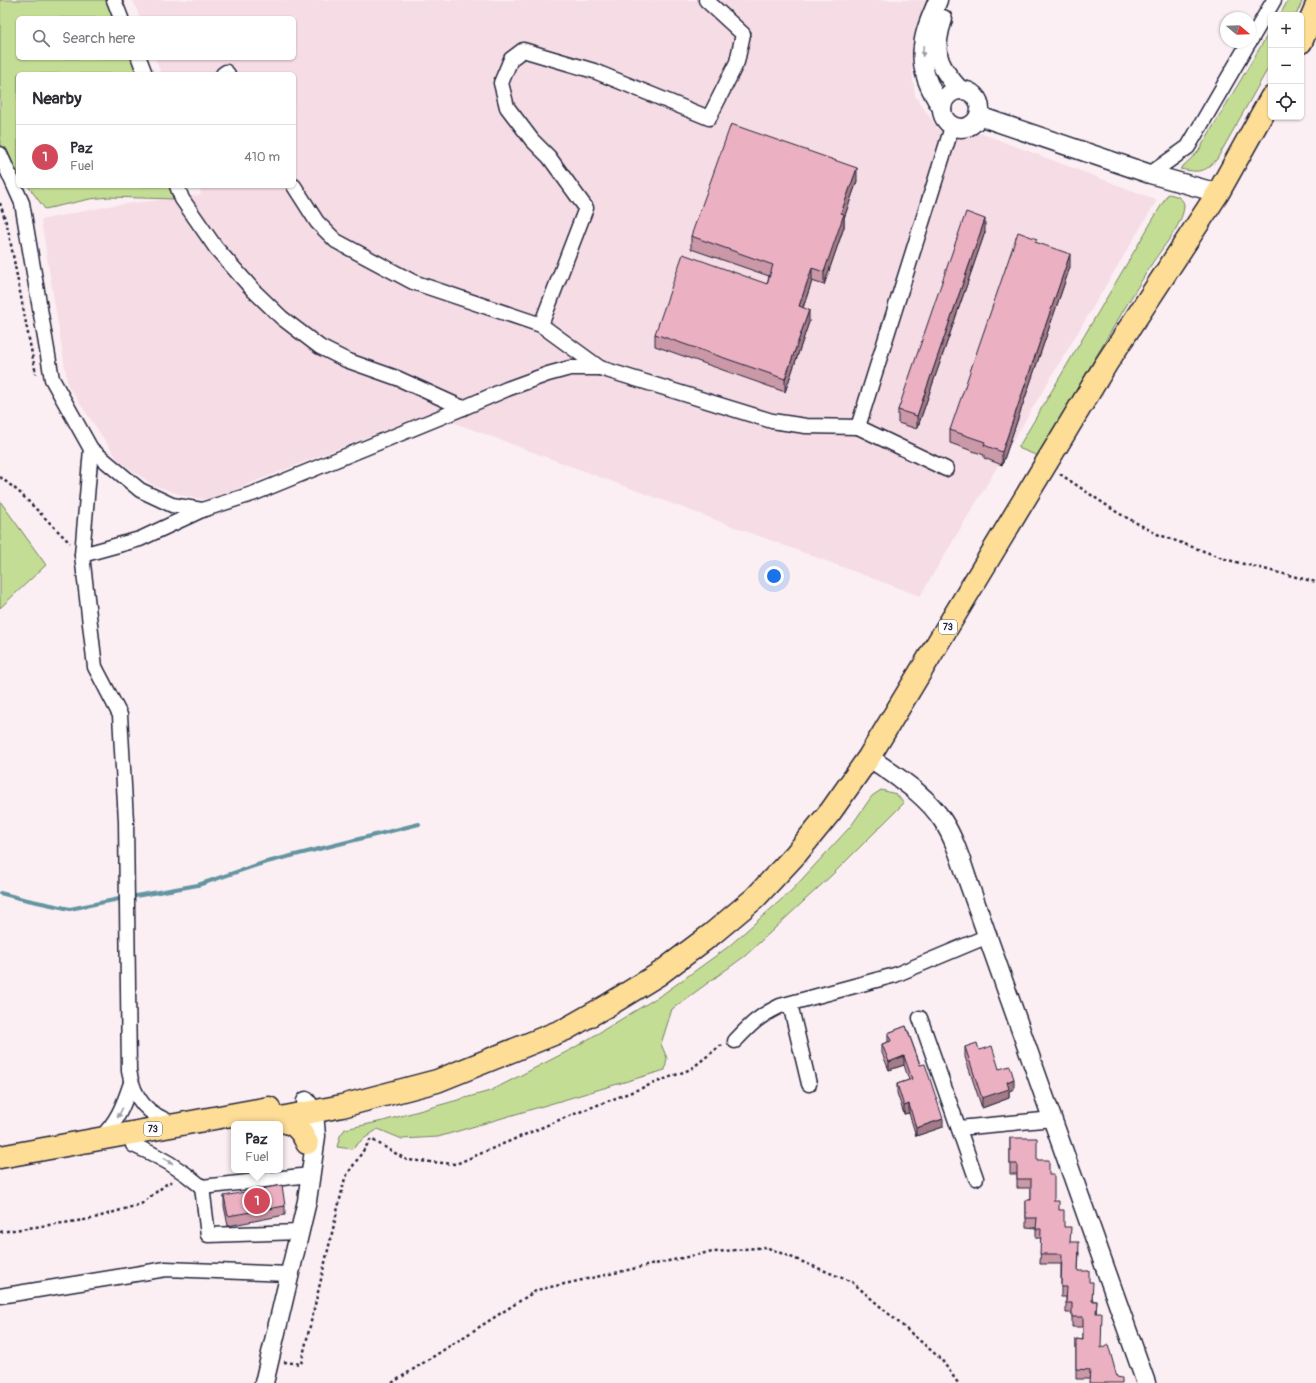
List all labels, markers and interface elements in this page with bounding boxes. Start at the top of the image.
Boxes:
north arrow [1220,12,1256,48]
map controls [1268,12,1304,120]
button: + [1268,12,1304,48]
search box [16,16,296,60]
icon: search [30,27,52,49]
text: Search here [62,29,135,48]
one-way arrow [920,45,926,58]
button: − [1268,48,1304,84]
button: locate [1268,84,1304,120]
text: Nearby [32,88,81,109]
text: Paz [70,139,92,158]
text: 1 [42,149,48,165]
text: 410 m [244,149,280,165]
text: Fuel [70,158,94,174]
your location [764,566,784,586]
road number: 73 [939,620,957,634]
one-way arrow [116,1107,123,1119]
popup [231,1121,283,1173]
road number: 73 [144,1122,162,1136]
text: Paz [245,1130,268,1149]
text: Fuel [245,1149,269,1165]
one-way arrow [162,1158,174,1165]
pin: 1 [244,1186,270,1216]

